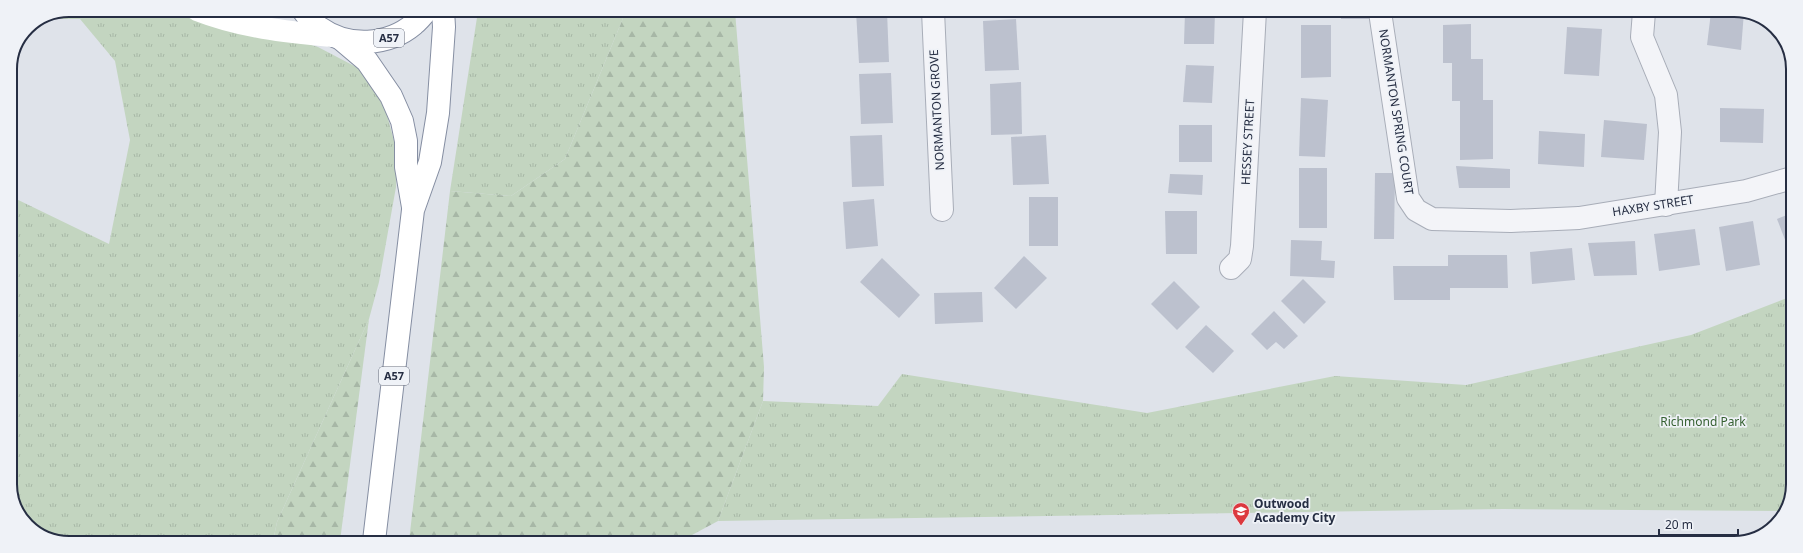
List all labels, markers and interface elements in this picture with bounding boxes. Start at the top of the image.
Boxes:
street label: NORMANTON SPRING COURT [1375,28,1418,196]
road number: A57 [374,29,404,47]
street label: NORMANTON GROVE [925,49,948,171]
street label: HESSEY STREET [1237,98,1258,185]
street label: HAXBY STREET [1611,191,1695,220]
road number: A57 [379,367,409,385]
park label: Richmond Park [1660,413,1746,430]
place label: Outwood Academy City [1254,495,1336,526]
school or university icon: Outwood Academy City [1231,501,1251,526]
scale bar [1659,511,1738,537]
text: 20 m [1665,516,1693,533]

